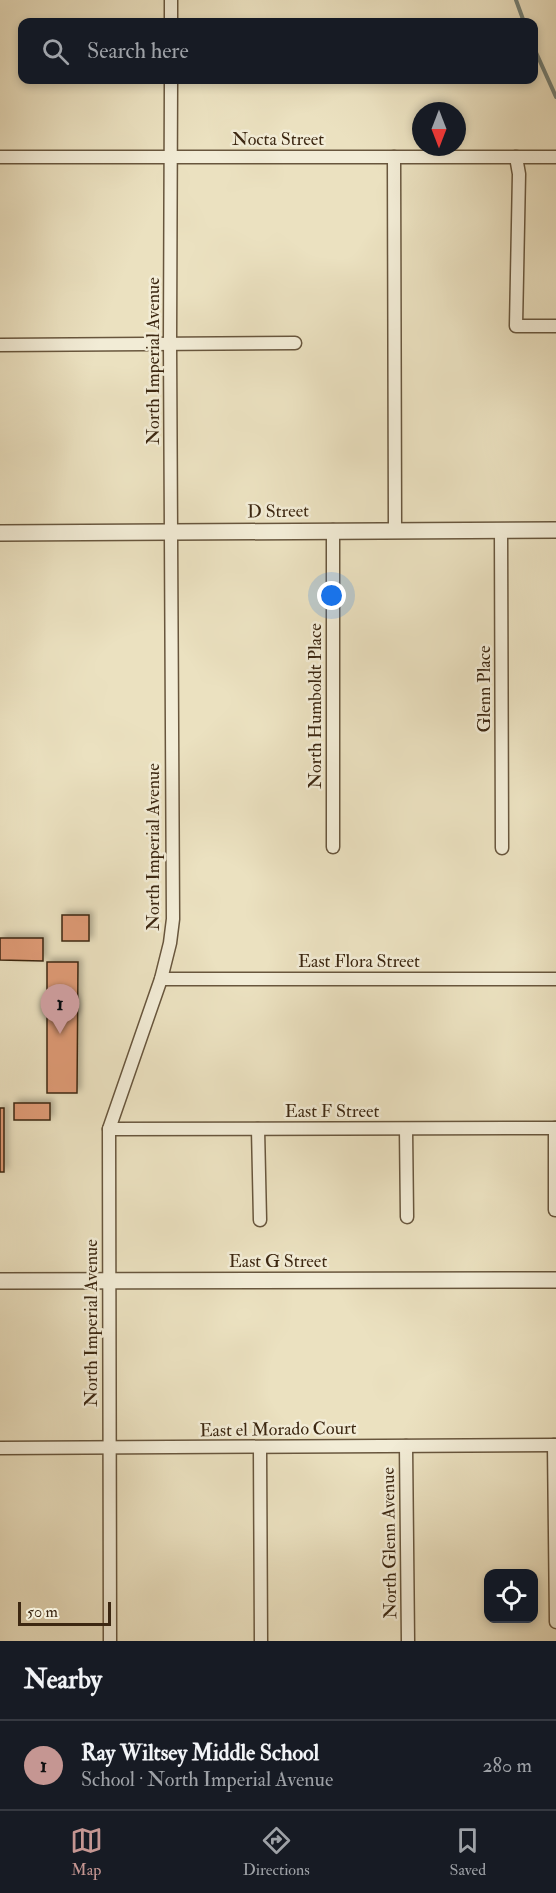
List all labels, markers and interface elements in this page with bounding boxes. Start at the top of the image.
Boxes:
search box [18,18,538,84]
icon: search [39,35,72,68]
text: Search here [87,37,189,65]
north arrow [412,102,466,156]
street label: Nocta Street [232,128,324,151]
street label: North Imperial Avenue [142,277,165,445]
street label: D Street [247,499,309,524]
your location [317,581,346,610]
street label: North Humboldt Place [304,623,327,789]
street label: Glenn Place [473,645,496,732]
street label: North Imperial Avenue [142,763,165,931]
street label: East Flora Street [298,950,420,973]
pin: 1 [40,984,80,1034]
street label: East F Street [285,1100,379,1123]
street label: North Imperial Avenue [80,1239,103,1407]
street label: East G Street [229,1250,327,1273]
street label: East el Morado Court [199,1417,357,1442]
street label: North Glenn Avenue [377,1466,402,1619]
map controls [484,1569,538,1623]
button: locate [484,1569,538,1623]
scale bar [18,1599,111,1626]
text: 50 m [27,1602,58,1622]
text: Nearby [24,1664,102,1696]
text: Ray Wiltsey Middle School [81,1739,319,1767]
text: 1 [40,1753,47,1778]
text: 280 m [482,1753,532,1778]
text: School · North Imperial Avenue [81,1767,333,1792]
tab: Map [70,1824,103,1880]
tab: Directions [243,1824,310,1880]
tab: Saved [450,1824,486,1880]

